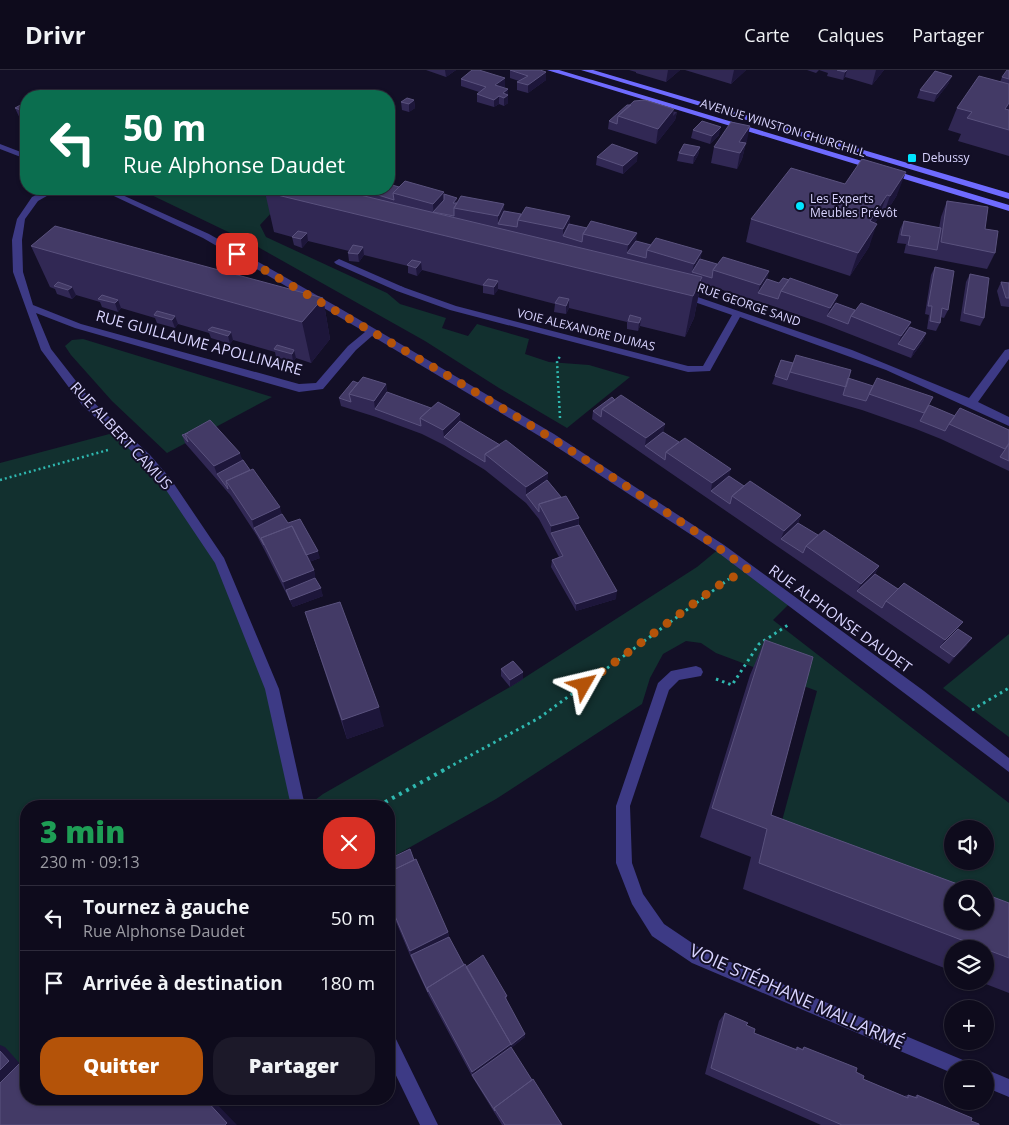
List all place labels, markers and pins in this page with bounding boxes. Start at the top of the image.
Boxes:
place label: Debussy [922,149,971,166]
marker: Debussy [906,152,918,164]
place label: Les Experts Meubles Prévôt [810,190,897,221]
marker: Les Experts Meubles Prévôt [794,200,806,212]
pin [216,233,258,275]

